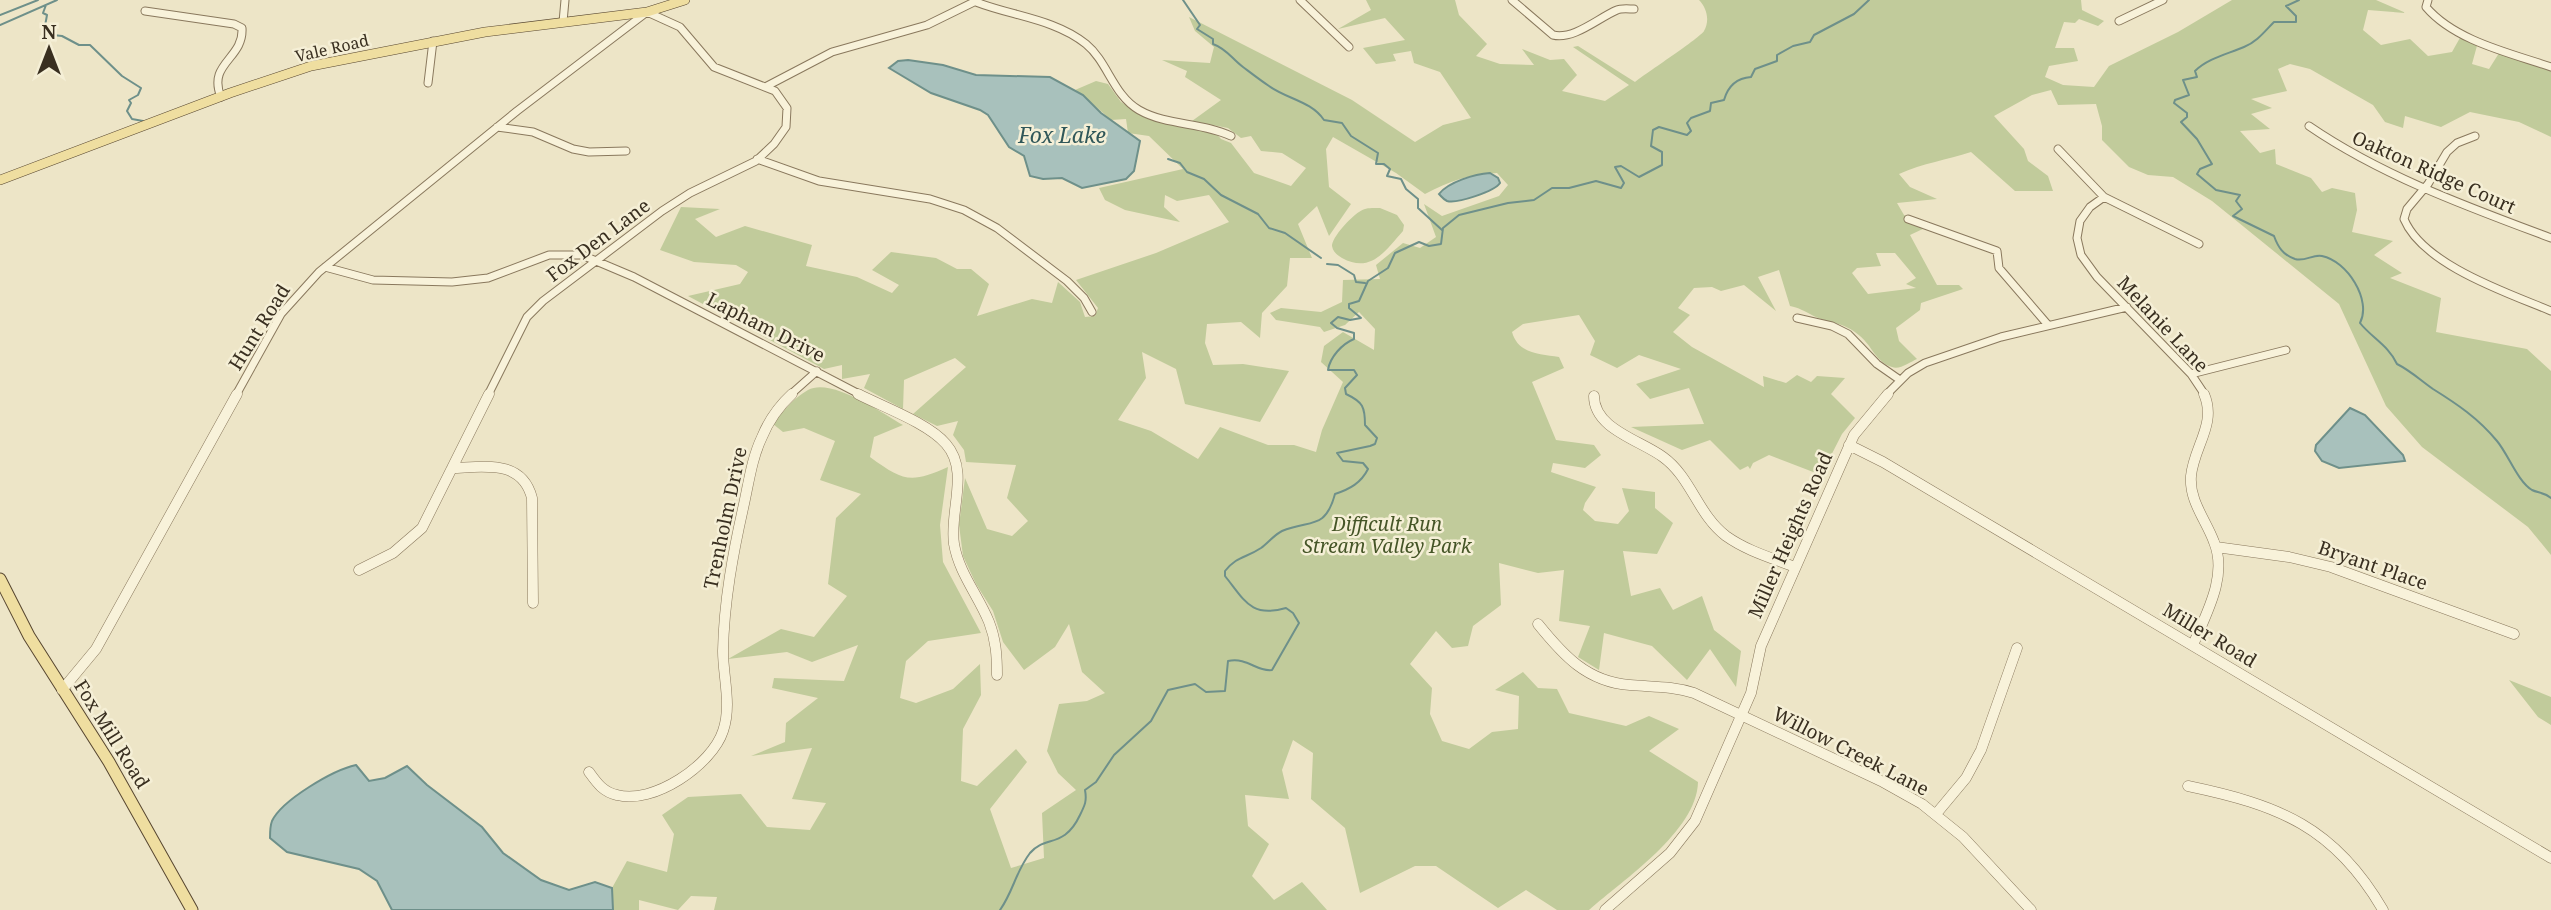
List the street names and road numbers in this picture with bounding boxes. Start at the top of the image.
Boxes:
street label: Vale Road [293,29,371,67]
street label: Oakton Ridge Court [2348,124,2520,220]
street label: Fox Den Lane [541,192,655,288]
street label: Melanie Lane [2112,270,2214,378]
street label: Hunt Road [222,279,296,375]
street label: Lapham Drive [702,286,830,368]
street label: Trenholm Drive [697,444,753,592]
street label: Miller Heights Road [1742,448,1838,622]
street label: Bryant Place [2315,534,2431,596]
street label: Miller Road [2158,597,2262,673]
street label: Fox Mill Road [68,675,156,794]
street label: Willow Creek Lane [1768,700,1934,802]

